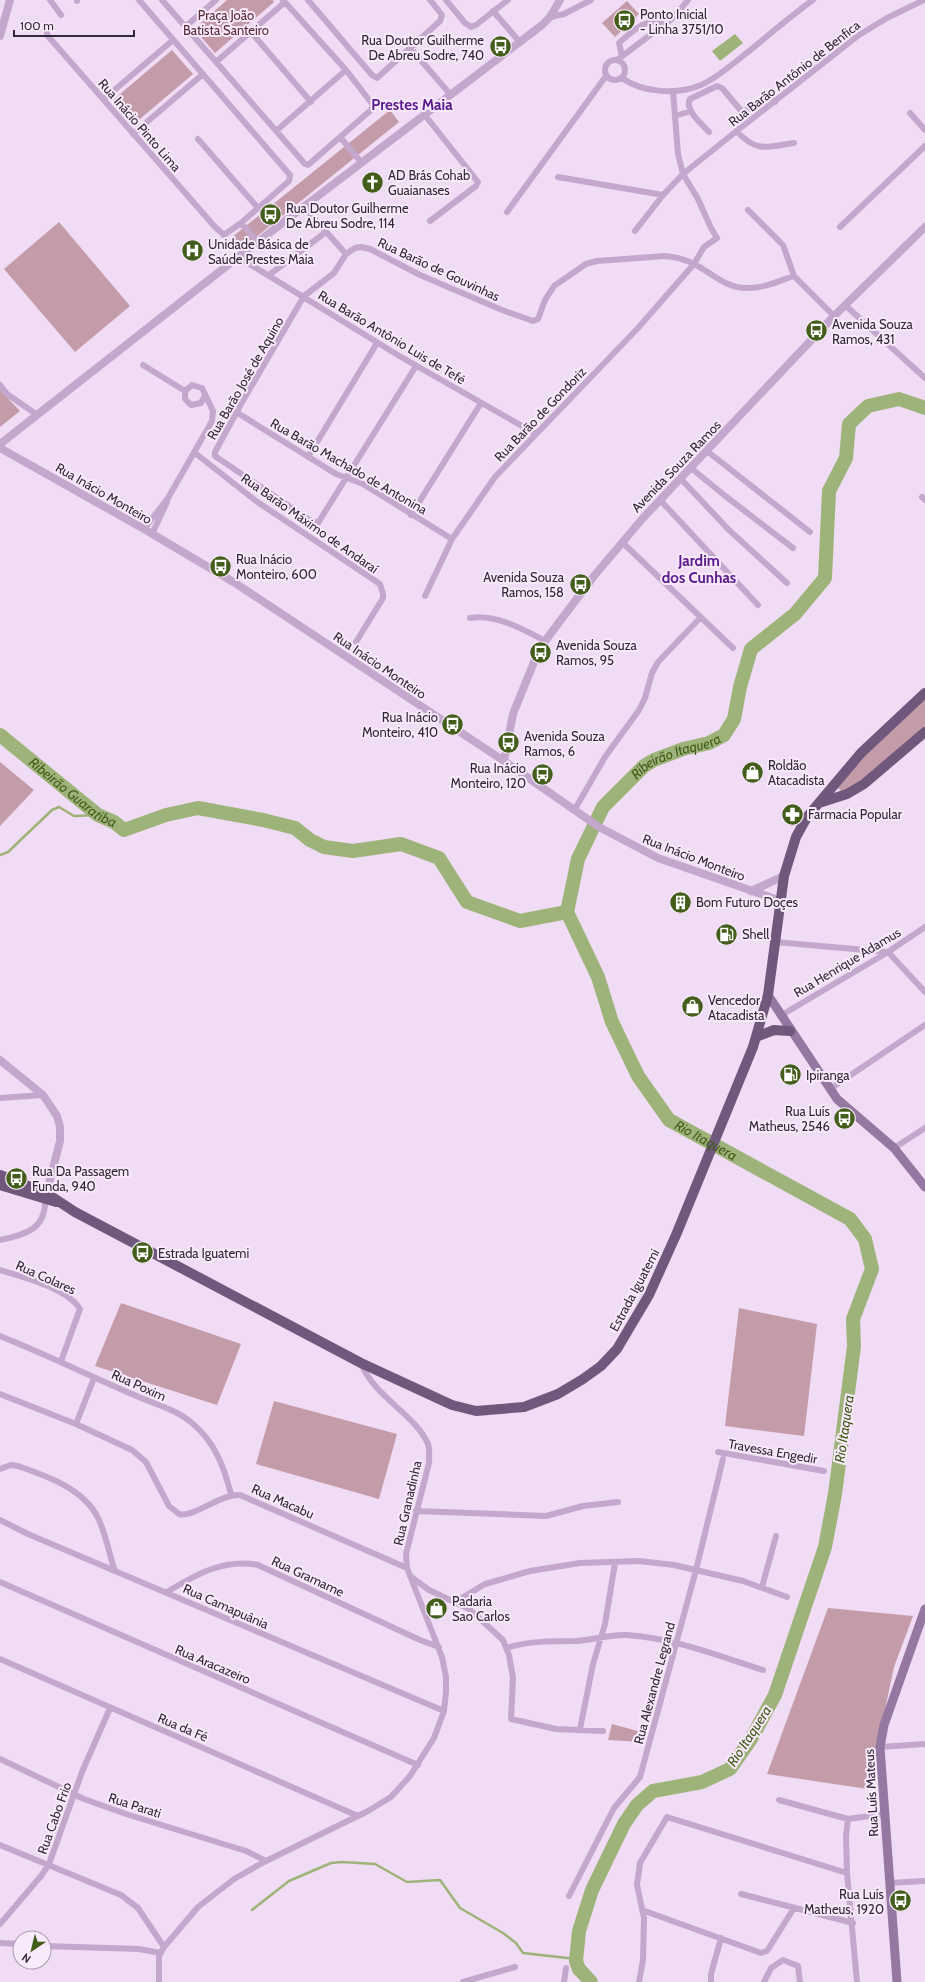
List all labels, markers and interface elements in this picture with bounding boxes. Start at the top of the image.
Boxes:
place label: Ponto Inicial - Linha 3751/10 [640,6,724,37]
park label: Praça João Batista Santeiro [183,7,269,38]
bus stop icon: Ponto Inicial - Linha 3751/10 [611,8,637,34]
scale bar [14,12,134,38]
street label: Rua Barão Antônio de Benfica [725,16,863,129]
text: 100 m [20,18,54,33]
place label: Rua Doutor Guilherme De Abreu Sodre, 740 [361,32,484,63]
bus stop icon: Rua Doutor Guilherme De Abreu Sodre, 740 [487,34,513,60]
street label: Rua Inácio Pinto Lima [95,75,185,175]
district label: Prestes Maia [371,96,453,114]
place label: AD Brás Cohab Guaianases [388,167,470,198]
church icon: AD Brás Cohab Guaianases [359,169,385,195]
place label: Rua Doutor Guilherme De Abreu Sodre, 114 [286,200,409,231]
bus stop icon: Rua Doutor Guilherme De Abreu Sodre, 114 [257,202,283,228]
street label: Rua Barão de Gouvinhas [376,234,503,305]
place label: Unidade Básica de Saúde Prestes Maia [208,236,315,267]
hospital icon: Unidade Básica de Saúde Prestes Maia [180,238,206,264]
street label: Rua Barão Antônio Luis de Tefé [315,287,469,388]
street label: Rua Barão José de Aquino [203,314,287,442]
place label: Avenida Souza Ramos, 431 [832,316,914,347]
bus stop icon: Avenida Souza Ramos, 431 [804,318,830,344]
street label: Rua Barão de Gondoriz [491,363,589,465]
street label: Rua Barão Machado de Antonina [268,415,431,518]
street label: Avenida Souza Ramos [628,416,724,515]
street label: Rua Inácio Monteiro [53,459,155,527]
street label: Rua Barão Máximo de Andaraí [238,470,382,577]
place label: Rua Inácio Monteiro, 600 [236,551,317,582]
district label: Jardim dos Cunhas [662,552,736,587]
bus stop icon: Rua Inácio Monteiro, 600 [208,553,234,579]
place label: Avenida Souza Ramos, 158 [483,569,565,600]
bus stop icon: Avenida Souza Ramos, 158 [567,571,593,597]
street label: Rua Inácio Monteiro [330,628,430,702]
place label: Avenida Souza Ramos, 95 [556,637,638,668]
bus stop icon: Avenida Souza Ramos, 95 [528,639,554,665]
place label: Rua Inácio Monteiro, 410 [362,709,438,740]
bus stop icon: Rua Inácio Monteiro, 410 [440,711,466,737]
place label: Avenida Souza Ramos, 6 [524,728,606,759]
water label: Ribeirão Itaquera [627,729,724,783]
bus stop icon: Avenida Souza Ramos, 6 [495,730,521,756]
water label: Ribeirão Guaratiba [25,753,120,831]
place label: Roldão Atacadista [768,757,825,788]
shop icon: Roldão Atacadista [740,759,766,785]
place label: Rua Inácio Monteiro, 120 [451,760,526,791]
bus stop icon: Rua Inácio Monteiro, 120 [529,762,555,788]
pharmacy icon: Farmacia Popular [779,801,805,827]
place label: Farmacia Popular [808,806,903,822]
street label: Rua Inácio Monteiro [640,830,748,884]
building icon: Bom Futuro Doçes [668,889,694,915]
place label: Bom Futuro Doçes [696,894,799,910]
fuel station icon: Shell [713,921,739,947]
street label: Rua Henrique Adamus [791,923,904,1000]
place label: Shell [742,926,769,942]
place label: Vencedor Atacadista [708,992,765,1023]
shop icon: Vencedor Atacadista [679,994,705,1020]
fuel station icon: Ipiranga [778,1062,804,1088]
place label: Ipiranga [806,1067,850,1083]
place label: Rua Luís Matheus, 2546 [749,1103,831,1134]
bus stop icon: Rua Luís Matheus, 2546 [832,1105,858,1131]
water label: Rio Itaquera [672,1116,740,1165]
place label: Rua Da Passagem Funda, 940 [32,1163,129,1194]
bus stop icon: Rua Da Passagem Funda, 940 [3,1165,29,1191]
bus stop icon: Estrada Iguatemi [129,1240,155,1266]
place label: Estrada Iguatemi [158,1245,249,1261]
street label: Estrada Iguatemi [606,1246,662,1334]
street label: Rua Colares [14,1257,79,1298]
street label: Rua Poxim [109,1366,169,1404]
water label: Rio Itaquera [830,1394,858,1464]
street label: Travessa Engedir [727,1435,820,1467]
street label: Rua Granadinha [389,1458,425,1547]
street label: Rua Macabu [249,1480,317,1522]
street label: Rua Gramame [269,1552,347,1600]
street label: Rua Camapuânia [181,1580,272,1632]
place label: Padaria Sao Carlos [452,1593,510,1624]
shop icon: Padaria Sao Carlos [424,1595,450,1621]
street label: Rua Alexandre Legrand [630,1620,678,1746]
street label: Rua Aracazeiro [173,1641,253,1687]
water label: Rio Itaquera [723,1702,775,1770]
street label: Rua da Fé [156,1709,211,1745]
street label: Rua Luís Mateus [861,1748,881,1837]
street label: Rua Cabo Frio [34,1780,74,1856]
street label: Rua Parati [107,1789,163,1821]
place label: Rua Luís Matheus, 1920 [804,1886,885,1917]
bus stop icon: Rua Luís Matheus, 1920 [887,1888,913,1914]
north arrow [12,1930,52,1970]
text: N [19,1950,33,1966]

